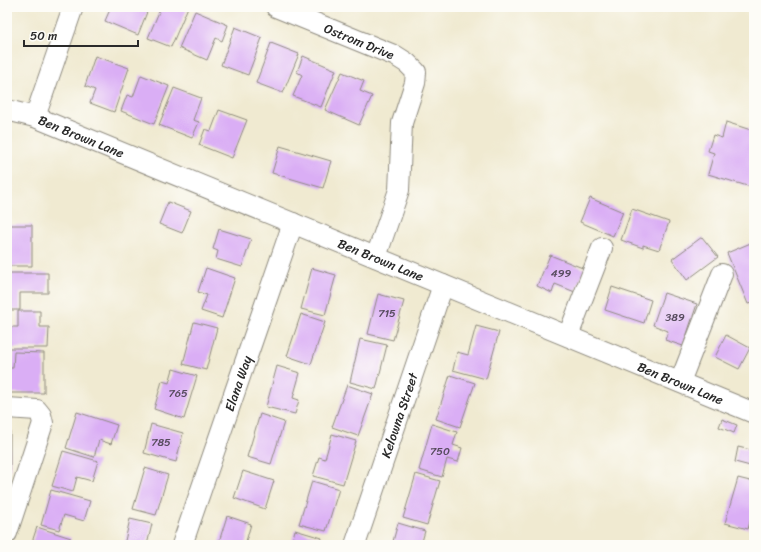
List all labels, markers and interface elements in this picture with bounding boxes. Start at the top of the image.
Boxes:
street label: Ostrom Drive [320,16,398,66]
scale bar [24,22,138,48]
text: 50 m [30,25,57,47]
street label: Ben Brown Lane [35,108,128,164]
street label: Ben Brown Lane [334,231,428,288]
house number: 499 [551,264,571,283]
house number: 715 [378,304,396,323]
house number: 389 [665,308,685,327]
street label: Elana Way [217,352,258,414]
street label: Ben Brown Lane [634,355,727,411]
street label: Kelowna Street [374,369,424,461]
house number: 765 [168,384,188,403]
house number: 785 [151,433,171,452]
house number: 750 [430,442,450,461]

